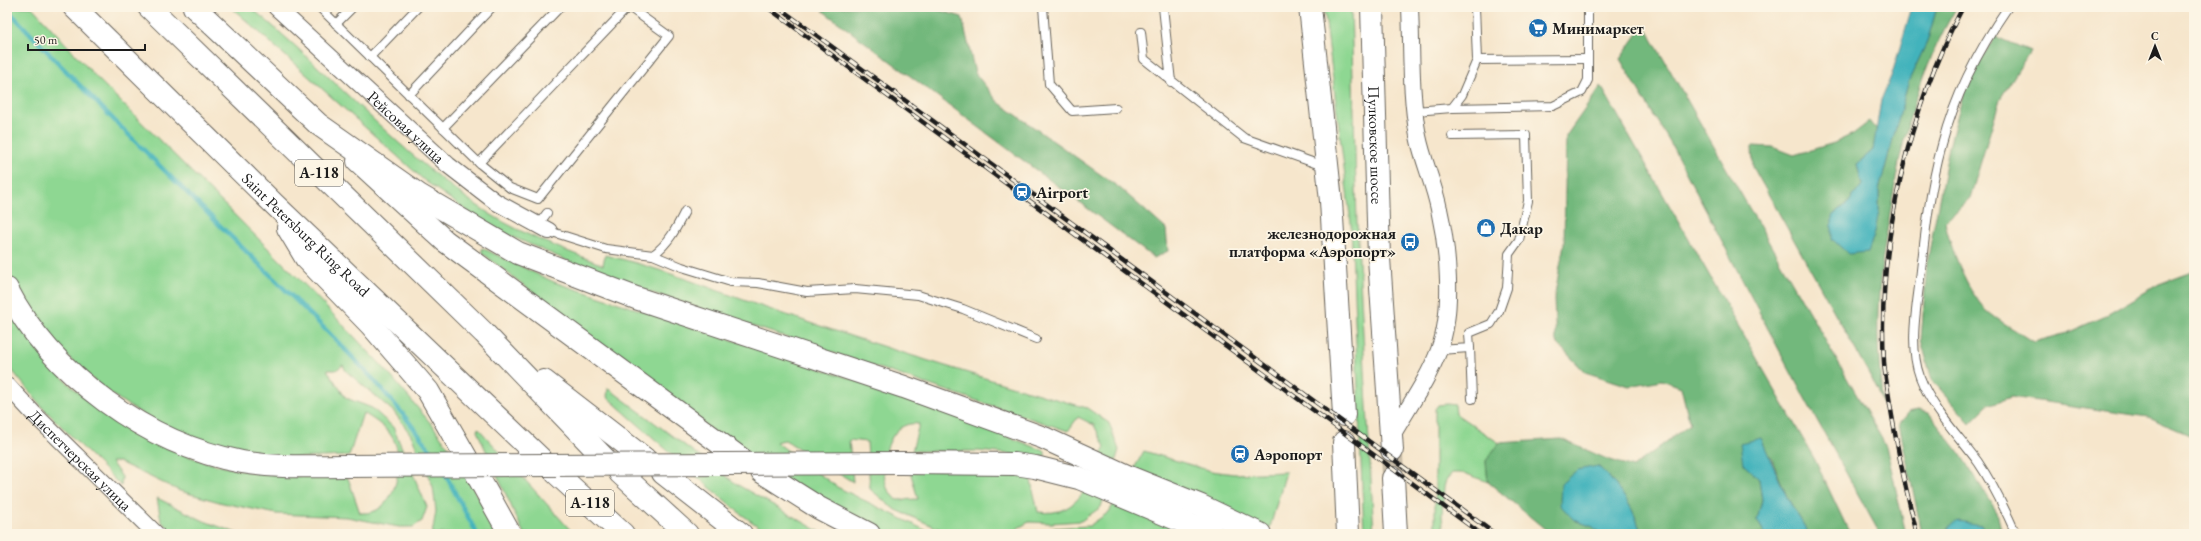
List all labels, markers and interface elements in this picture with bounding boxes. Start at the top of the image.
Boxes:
supermarket icon: Минимаркет [1527,17,1549,39]
place label: Минимаркет [1552,18,1645,39]
scale bar [28,26,145,52]
north arrow [2135,26,2175,66]
text: С [2151,29,2159,43]
text: 50 m [34,32,58,48]
street label: Рейсовая улица [363,86,450,168]
street label: Пулковское шоссе [1363,86,1387,204]
road number: А-118 [295,160,343,186]
street label: Saint Petersburg Ring Road [237,168,375,302]
station icon: Airport [1011,181,1033,203]
place label: Airport [1035,182,1088,203]
shop icon: Дакар [1475,217,1497,239]
place label: Дакар [1500,218,1543,239]
place label: железнодорожная платформа «Аэропорт» [1229,223,1396,262]
bus stop icon: железнодорожная платформа «Аэропорт» [1399,231,1421,253]
street label: Диспетчерская улица [24,405,137,516]
station icon: Аэропорт [1229,443,1251,465]
place label: Аэропорт [1253,444,1323,465]
road number: А-118 [566,490,614,516]

